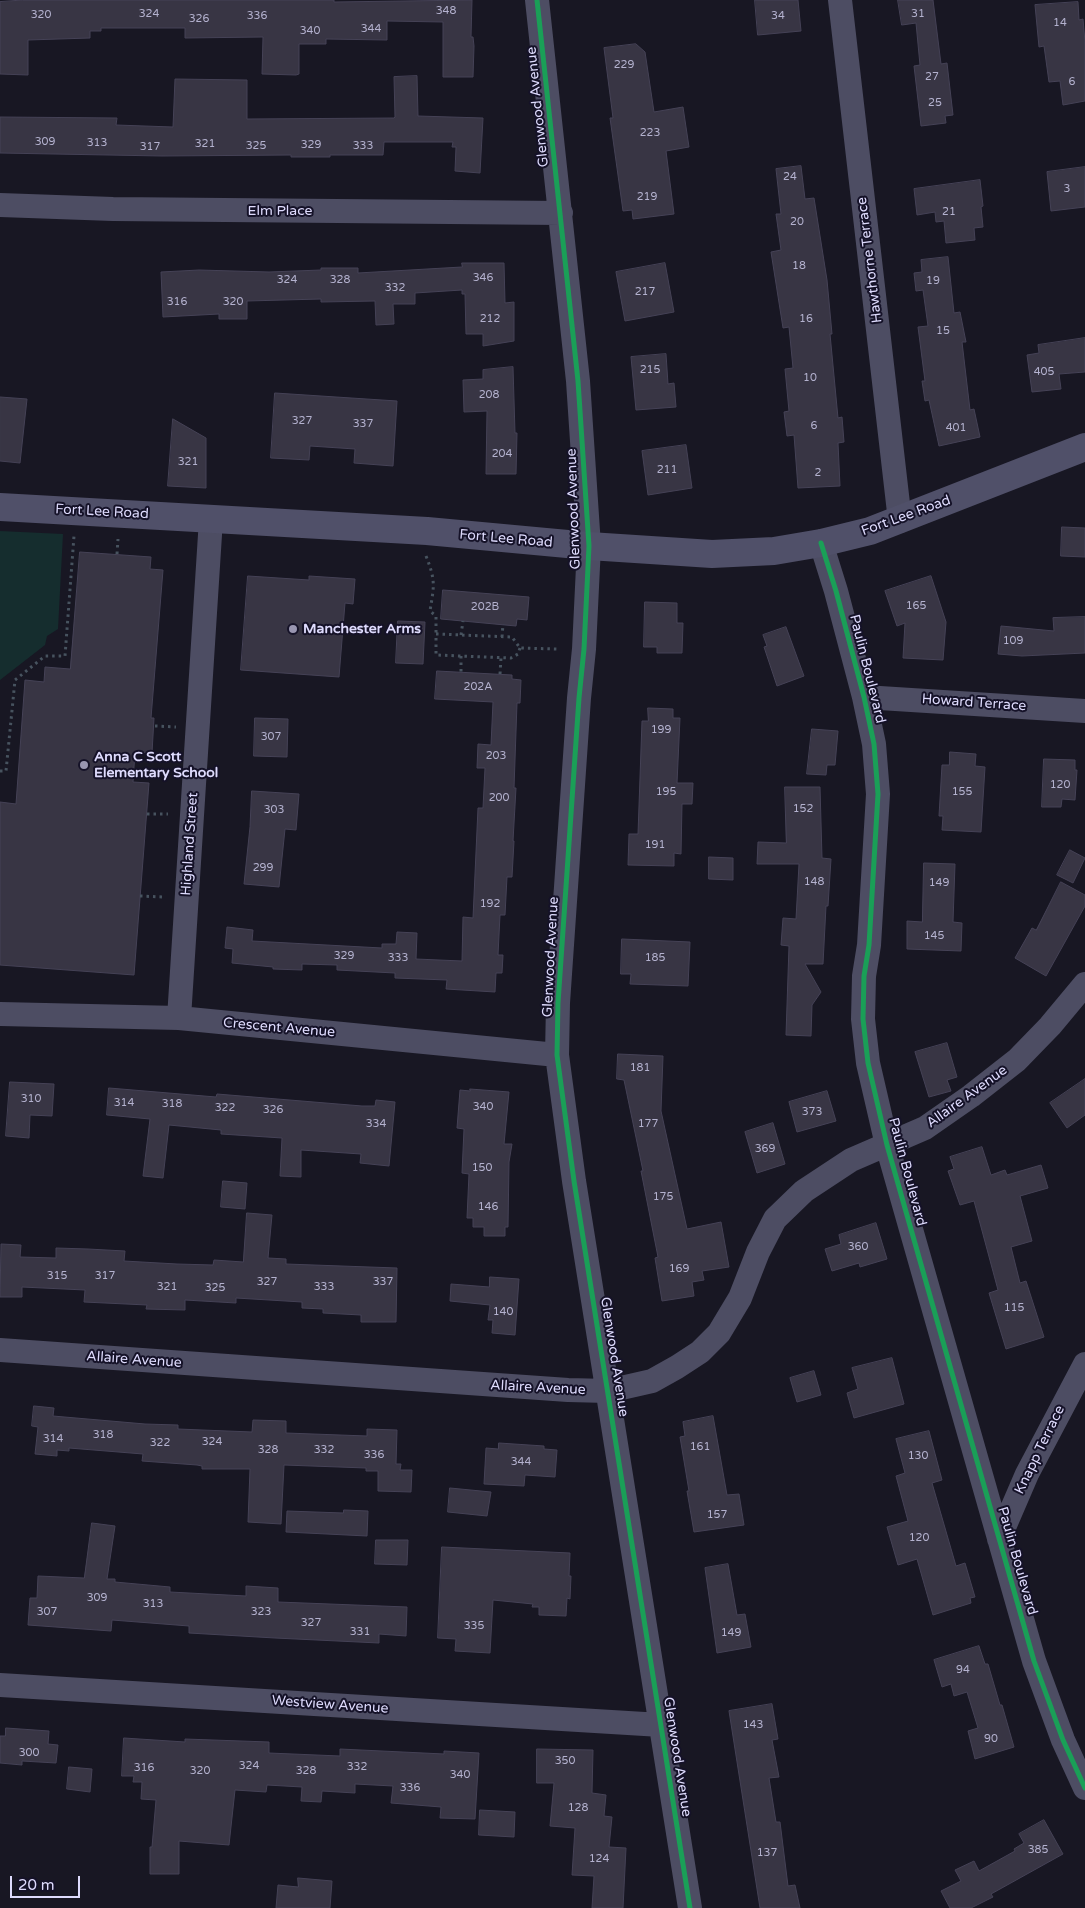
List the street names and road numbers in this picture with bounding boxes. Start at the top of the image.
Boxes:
street label: Glenwood Avenue [523,46,553,168]
street label: Hawthorne Terrace [854,196,886,324]
street label: Elm Place [248,203,312,219]
street label: Glenwood Avenue [563,448,585,570]
street label: Fort Lee Road [859,492,953,540]
street label: Fort Lee Road [55,501,149,523]
street label: Fort Lee Road [459,527,553,551]
street label: Paulin Boulevard [845,613,889,725]
street label: Howard Terrace [921,691,1027,715]
street label: Highland Street [178,792,202,896]
street label: Glenwood Avenue [539,896,563,1018]
street label: Crescent Avenue [222,1015,336,1041]
street label: Allaire Avenue [923,1062,1011,1132]
street label: Paulin Boulevard [884,1116,930,1228]
street label: Glenwood Avenue [596,1296,632,1418]
street label: Allaire Avenue [86,1348,182,1372]
street label: Allaire Avenue [490,1377,586,1399]
street label: Knapp Terrace [1011,1403,1069,1497]
street label: Paulin Boulevard [994,1505,1040,1617]
street label: Westview Avenue [271,1693,389,1717]
street label: Glenwood Avenue [659,1696,695,1818]

